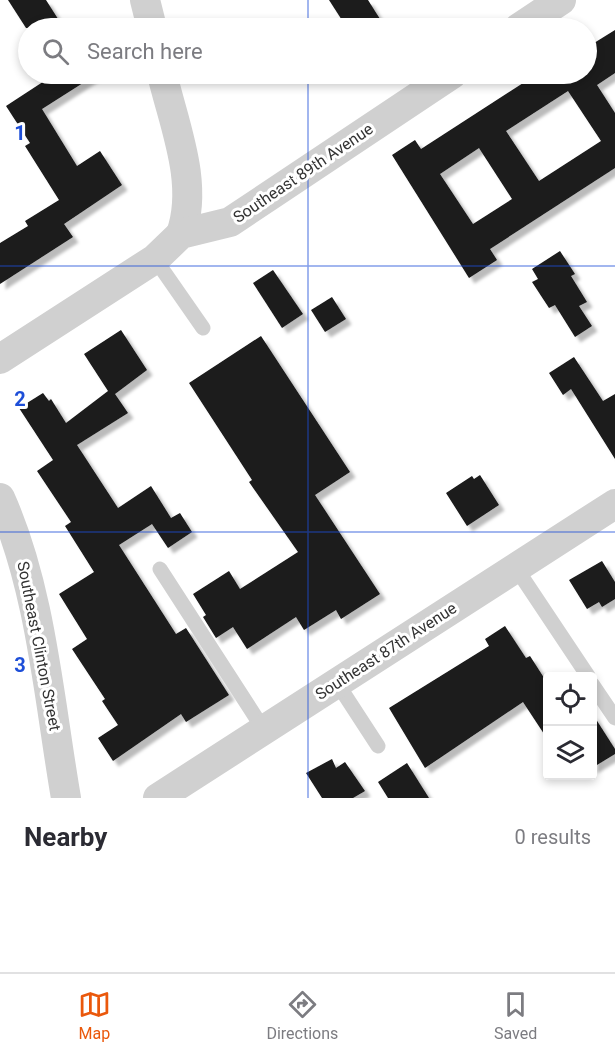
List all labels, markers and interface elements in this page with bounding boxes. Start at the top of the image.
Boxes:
search box [18,18,597,84]
icon: search [39,35,72,68]
text: Search here [87,39,203,64]
street label: Southeast 89th Avenue [230,119,376,227]
text: 1 [14,121,26,145]
text: 2 [14,387,26,411]
street label: Southeast Clinton Street [13,560,65,732]
street label: Southeast 87th Avenue [312,598,460,704]
text: 3 [14,653,26,677]
map controls [543,672,597,780]
button: locate [543,672,597,726]
button: layers [543,726,597,780]
text: Nearby [24,822,107,852]
text: 0 results [515,825,591,849]
tab: Map [78,988,111,1043]
tab: Directions [266,988,338,1043]
tab: Saved [494,988,537,1043]

